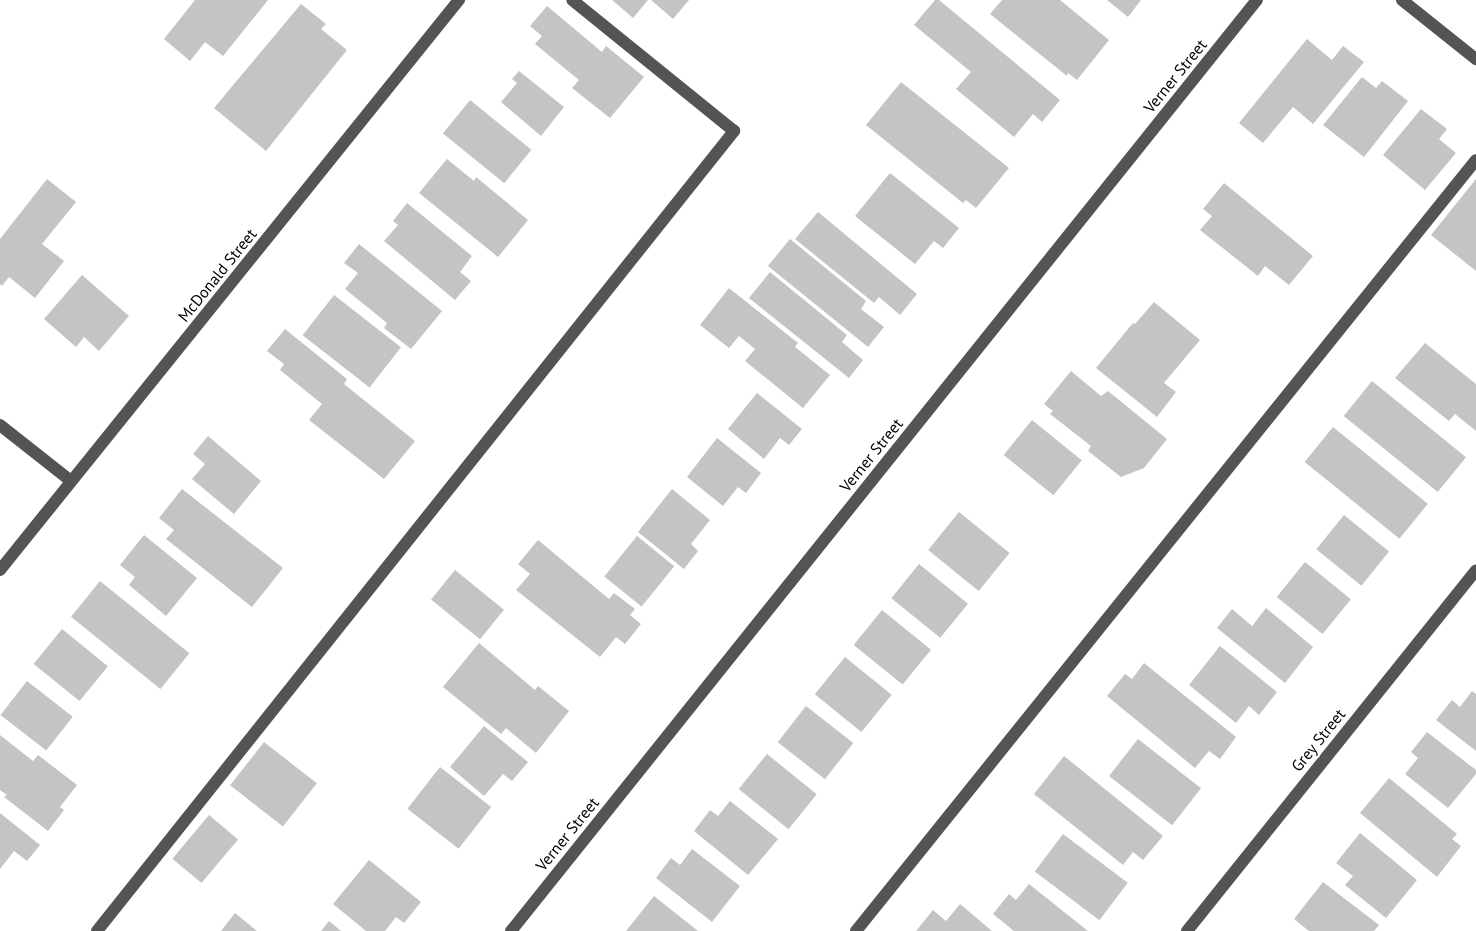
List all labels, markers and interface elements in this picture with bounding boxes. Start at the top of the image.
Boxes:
street label: Verner Street [1139,35,1211,117]
street label: McDonald Street [174,225,260,325]
street label: Verner Street [835,414,907,496]
street label: Grey Street [1287,705,1349,775]
street label: Verner Street [531,793,603,875]

